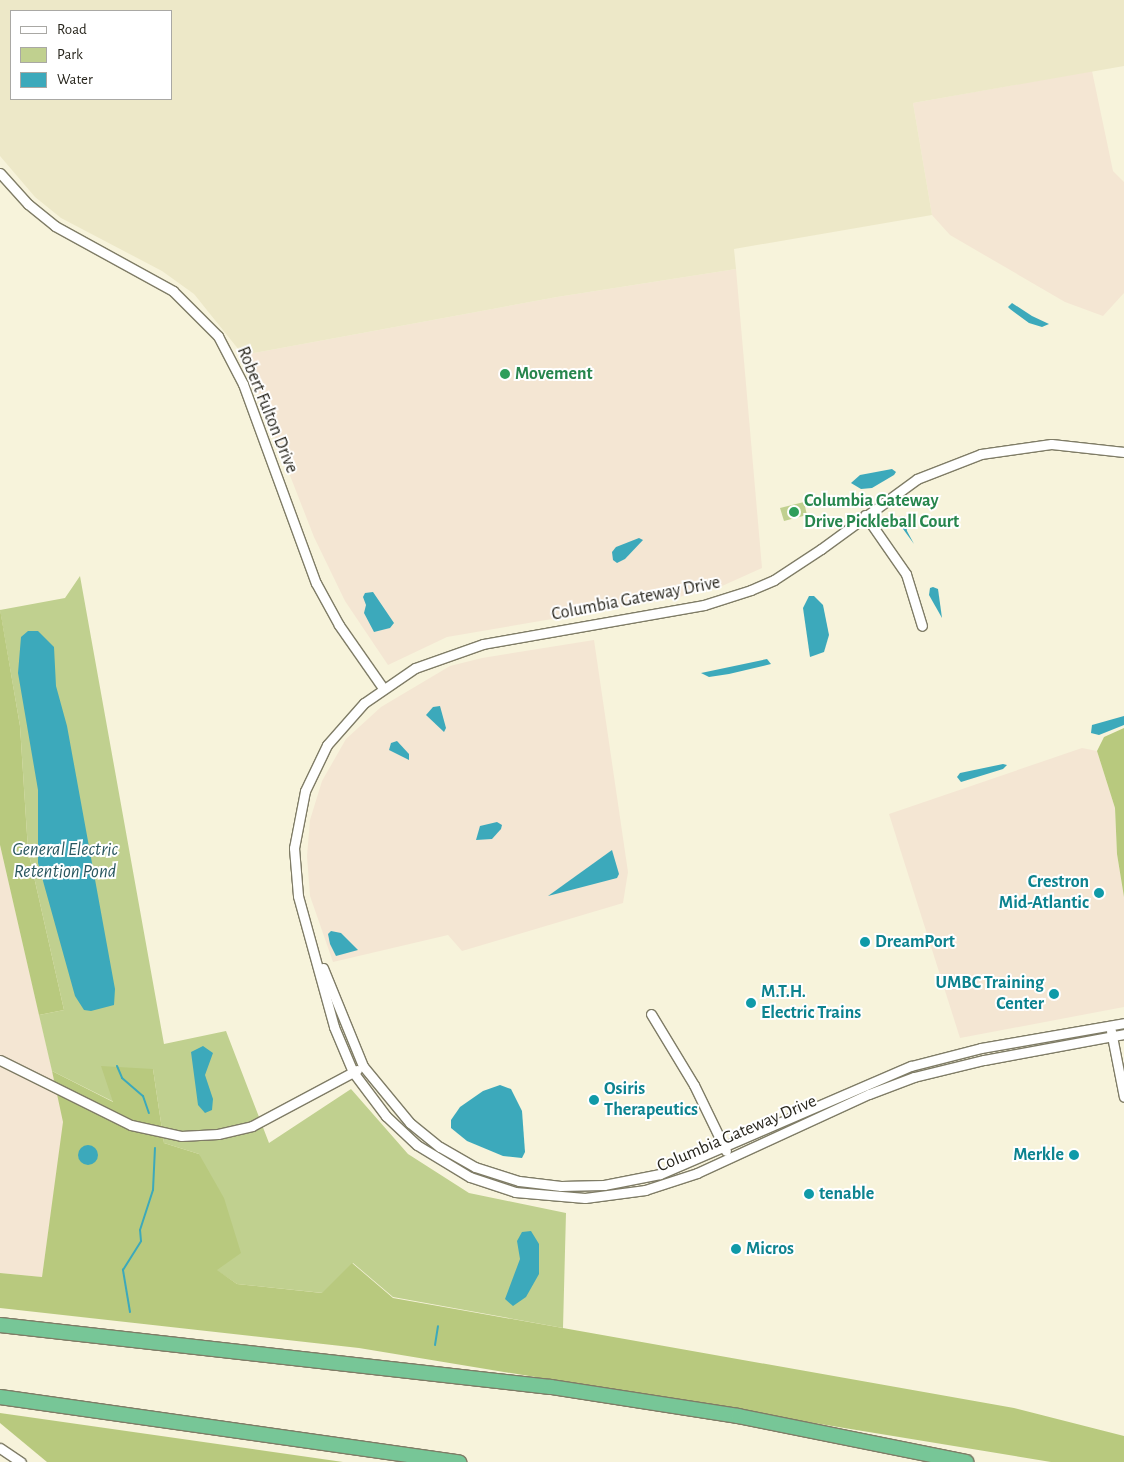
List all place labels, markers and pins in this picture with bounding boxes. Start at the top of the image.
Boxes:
place label: Movement [515,363,593,385]
marker: Movement [499,368,511,380]
place label: Columbia Gateway Drive Pickleball Court [804,491,959,534]
marker: Columbia Gateway Drive Pickleball Court [788,506,800,518]
place label: Crestron Mid-Atlantic [999,872,1089,914]
marker: Crestron Mid-Atlantic [1093,887,1105,899]
place label: DreamPort [875,931,955,953]
marker: DreamPort [859,936,871,948]
place label: UMBC Training Center [936,973,1044,1016]
place label: M.T.H. Electric Trains [761,982,861,1024]
marker: UMBC Training Center [1048,988,1060,1000]
marker: M.T.H. Electric Trains [745,997,757,1009]
place label: Osiris Therapeutics [604,1079,698,1122]
marker: Osiris Therapeutics [588,1094,600,1106]
place label: Merkle [1013,1144,1064,1166]
marker: Merkle [1068,1149,1080,1161]
place label: tenable [819,1183,874,1205]
marker: tenable [803,1188,815,1200]
place label: Micros [746,1238,794,1260]
marker: Micros [730,1243,742,1255]

